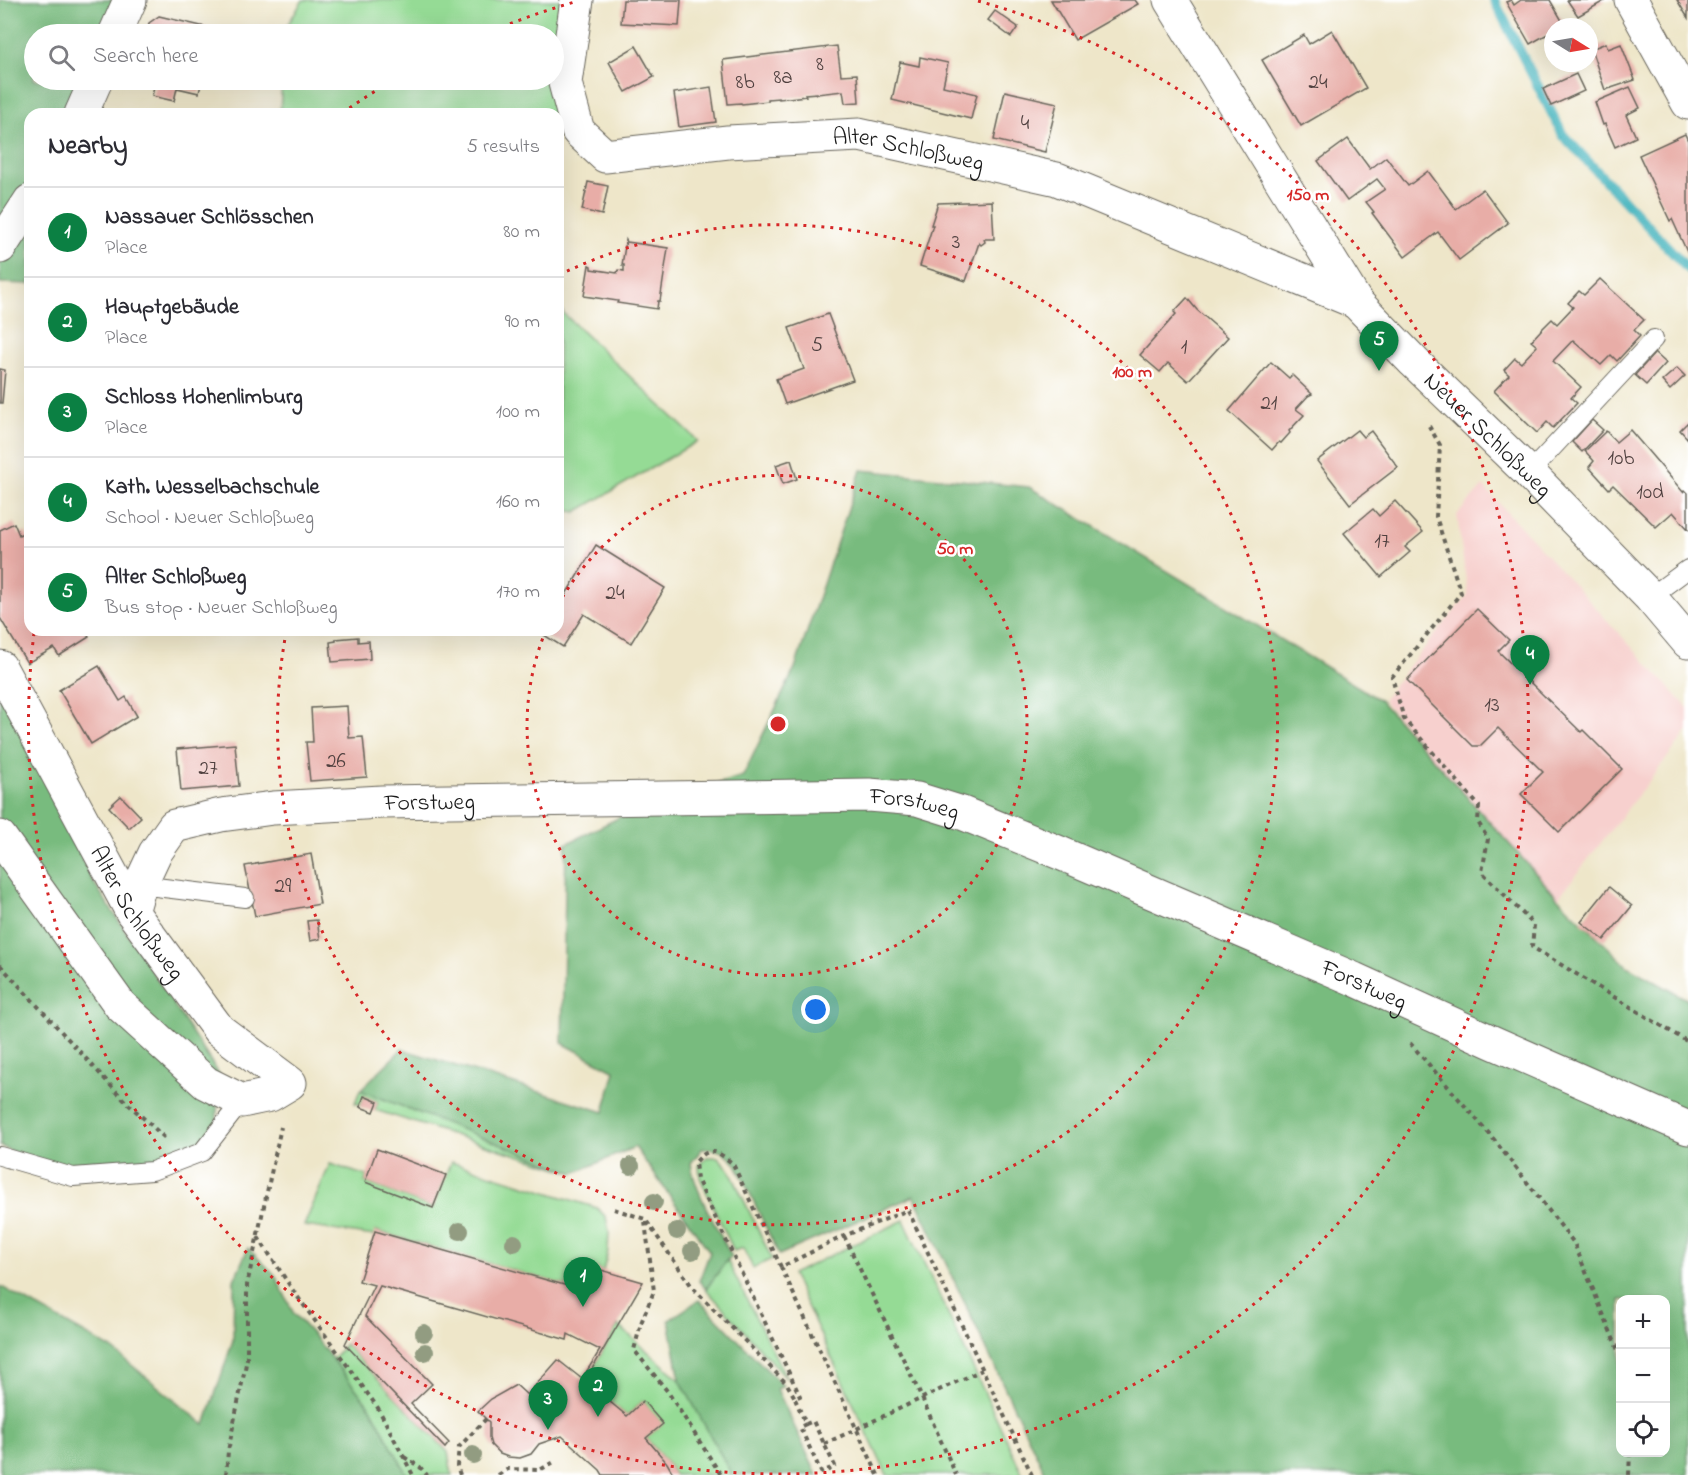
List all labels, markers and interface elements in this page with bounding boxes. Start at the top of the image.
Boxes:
north arrow [1544,18,1598,72]
search box [24,24,564,90]
icon: search [45,41,78,74]
text: Search here [93,41,198,73]
house number: 8 [816,50,824,80]
house number: 8a [773,63,793,93]
house number: 8b [736,68,754,98]
house number: 24 [1308,68,1328,98]
house number: 4 [1021,109,1030,139]
street label: Alter Schloßweg [832,120,987,182]
text: Nearby [48,128,127,166]
text: 5 results [467,133,540,162]
text: 150 m [1287,183,1329,209]
text: Nassauer Schlösschen [105,202,314,234]
text: 1 [64,218,71,247]
text: 80 m [503,218,540,247]
house number: 3 [952,228,960,258]
text: Place [105,234,147,263]
text: Hauptgebäude [105,292,239,324]
text: 2 [63,308,72,337]
text: 90 m [505,308,540,337]
pin: 5 [1360,322,1398,371]
text: Place [105,324,147,353]
house number: 5 [811,331,823,361]
house number: 1 [1181,333,1188,363]
text: 100 m [1112,360,1152,386]
street label: Neuer Schloßweg [1414,365,1559,507]
text: Schloss Hohenlimburg [105,382,303,414]
house number: 21 [1260,389,1278,419]
text: 3 [63,398,72,427]
text: 100 m [496,398,540,427]
text: Place [105,414,147,443]
house number: 10b [1608,444,1634,474]
text: Kath. Wesselbachschule [105,472,319,504]
house number: 10d [1636,478,1664,508]
text: 4 [63,488,72,517]
text: 160 m [496,488,540,517]
text: School · Neuer Schloßweg [105,504,314,533]
house number: 17 [1374,527,1390,557]
text: 50 m [937,537,973,563]
text: Alter Schloßweg [105,562,246,594]
text: 5 [62,578,73,607]
text: 170 m [496,578,540,607]
house number: 24 [605,579,625,609]
text: Bus stop · Neuer Schloßweg [105,594,337,623]
pin: 4 [1510,636,1550,685]
house number: 13 [1484,691,1500,721]
centre of rings [768,714,788,734]
house number: 26 [326,747,346,777]
house number: 27 [198,754,218,784]
street label: Forstweg [867,780,963,831]
street label: Forstweg [383,786,475,822]
street label: Alter Schloßweg [80,840,192,989]
house number: 29 [275,872,292,902]
street label: Forstweg [1314,951,1412,1021]
your location [801,995,830,1024]
pin: 1 [564,1258,602,1307]
map controls [1616,1295,1670,1457]
button: + [1616,1295,1670,1349]
button: − [1616,1349,1670,1403]
pin: 2 [578,1368,618,1417]
pin: 3 [528,1380,568,1430]
button: locate [1616,1403,1670,1457]

